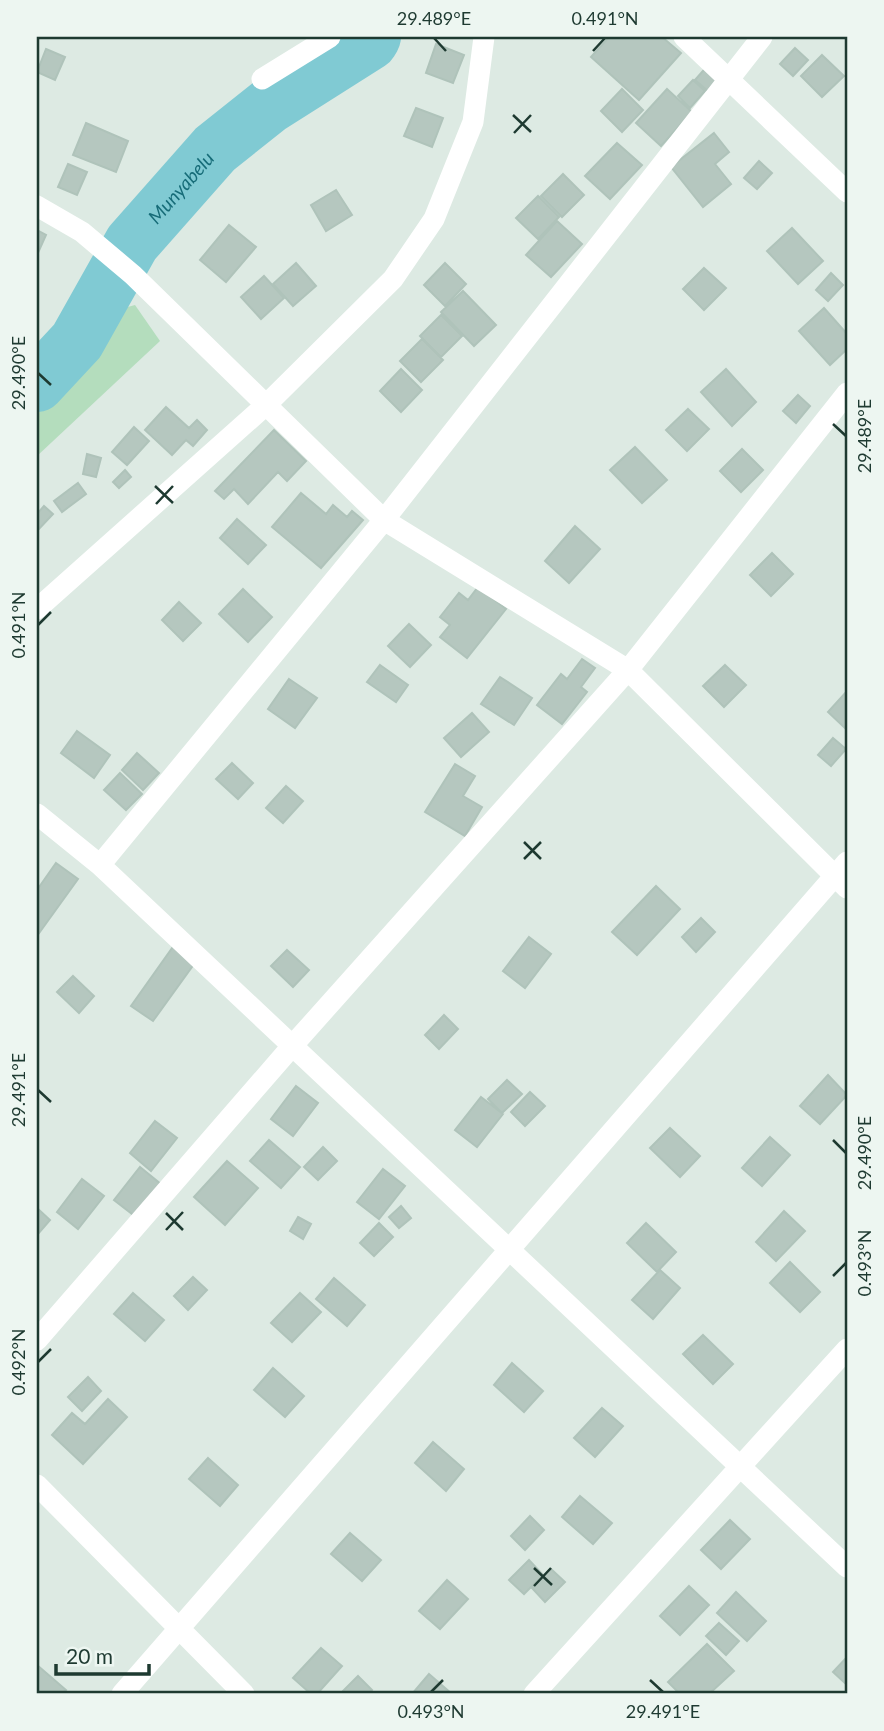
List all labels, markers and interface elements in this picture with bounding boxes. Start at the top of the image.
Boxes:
text: 29.489°E [397,7,471,29]
text: 0.491°N [571,7,639,29]
water label: Munyabelu [143,147,218,228]
text: 29.490°E [7,336,29,410]
text: 29.489°E [853,399,875,473]
text: 0.491°N [7,591,29,659]
text: 29.491°E [7,1053,29,1127]
text: 29.490°E [853,1116,875,1190]
text: 0.493°N [853,1229,875,1297]
text: 0.492°N [7,1328,29,1396]
scale bar [56,1633,149,1677]
text: 20 m [66,1643,113,1668]
text: 0.493°N [397,1700,465,1722]
text: 29.491°E [626,1700,700,1722]

